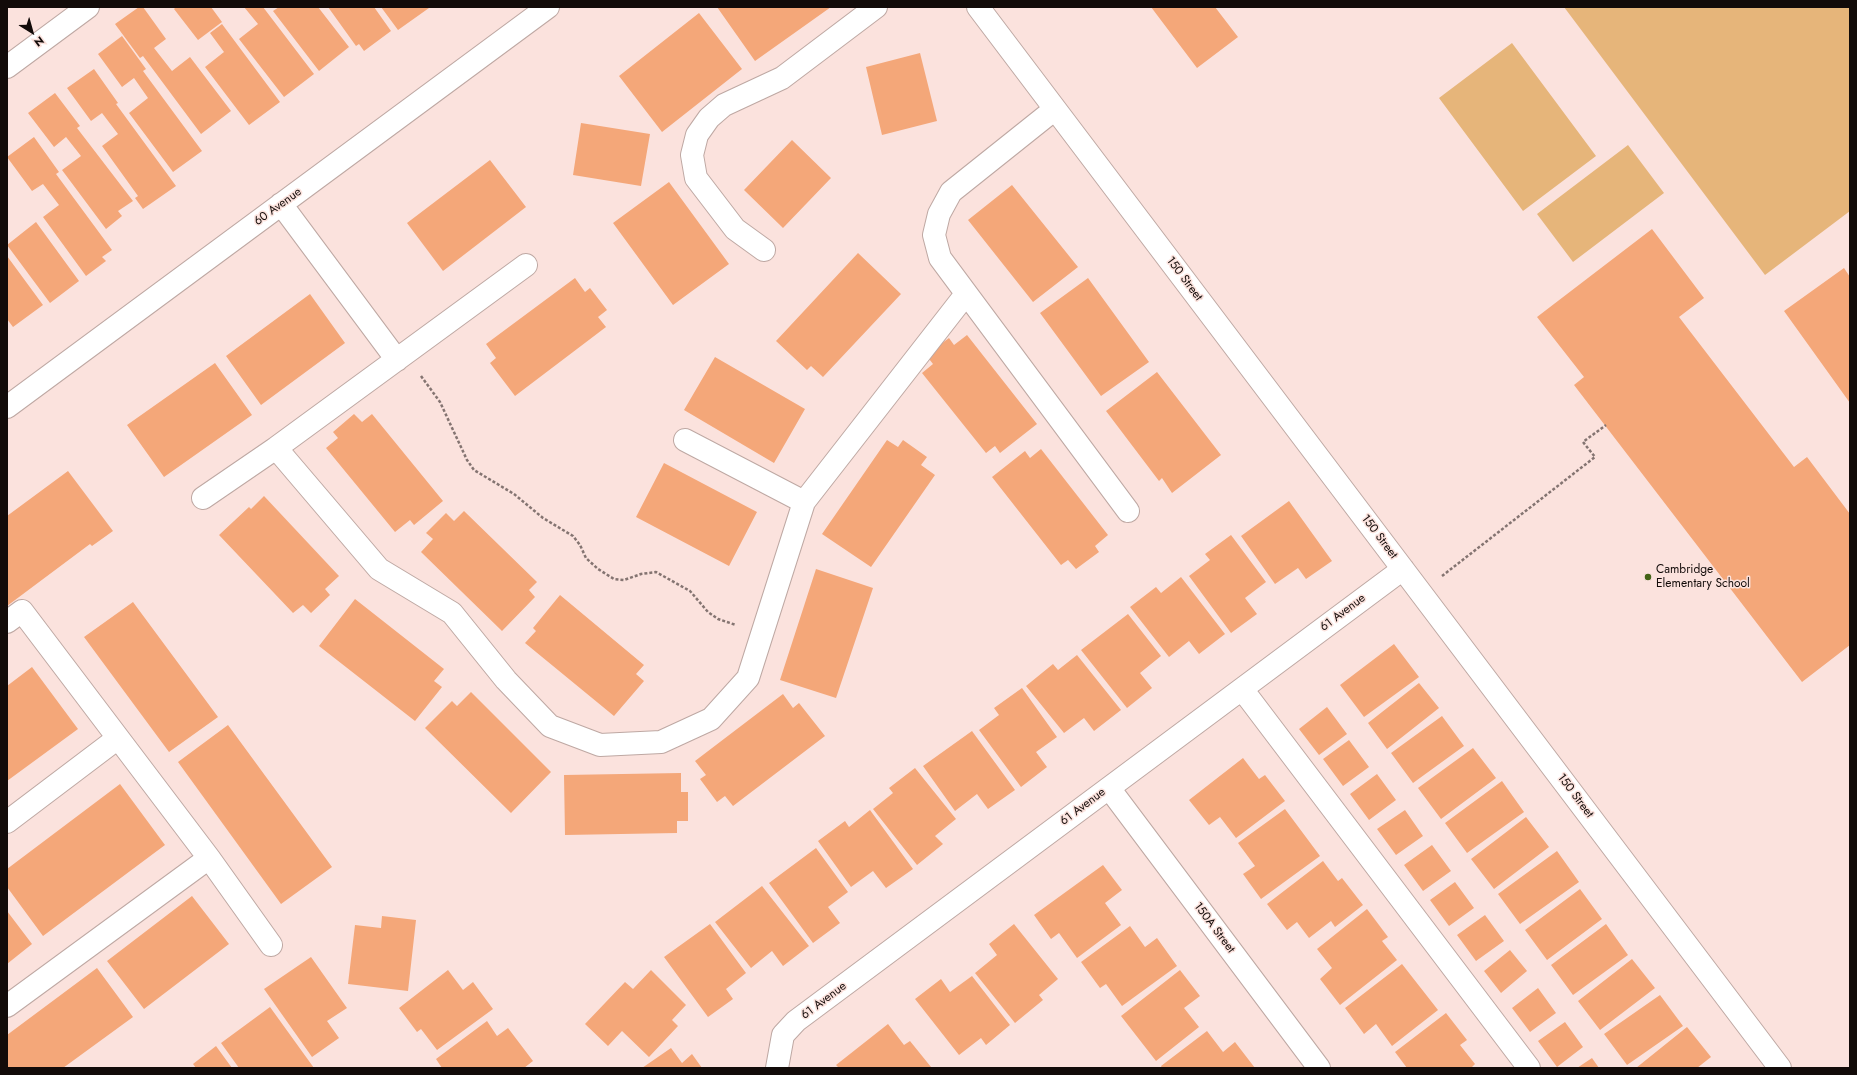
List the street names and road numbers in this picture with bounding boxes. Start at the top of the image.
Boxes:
street label: 60 Avenue [251,185,305,229]
street label: 150 Street [1163,254,1205,304]
street label: 150 Street [1358,512,1400,562]
street label: 61 Avenue [1317,591,1369,635]
street label: 150 Street [1554,771,1596,821]
street label: 61 Avenue [1057,785,1109,829]
street label: 150A Street [1190,900,1238,956]
street label: 61 Avenue [798,979,850,1023]

